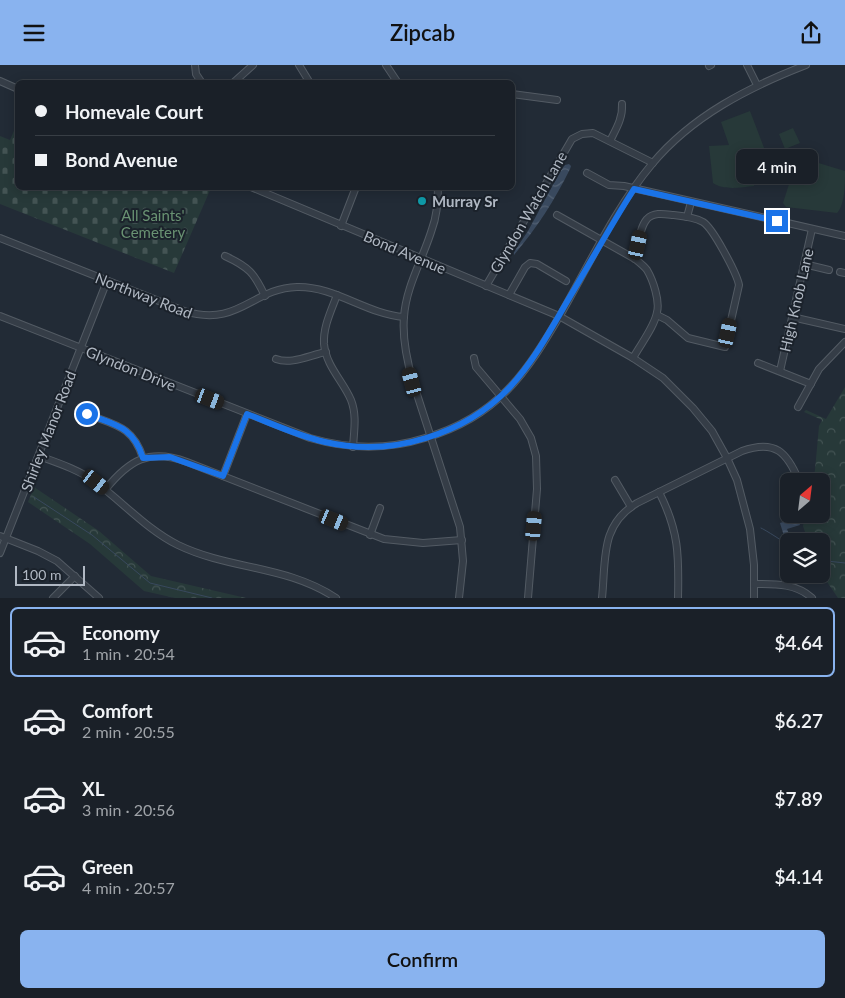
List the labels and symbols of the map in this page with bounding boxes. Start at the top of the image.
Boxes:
street label: Glyndon Watch Lane [486,148,570,276]
callout: 4 min [736,149,818,183]
place label: Murray Sr [432,192,498,210]
marker: Murray Sr [416,195,428,207]
park label: All Saints' Cemetery [121,206,185,241]
route end [766,210,788,232]
street label: Bond Avenue [361,227,449,277]
car [627,229,648,261]
street label: High Knob Lane [775,247,817,353]
street label: Northway Road [93,268,195,322]
car [717,317,738,349]
street label: Glyndon Drive [83,342,179,394]
car [400,366,423,398]
street label: Shirley Manor Road [17,368,79,494]
car [193,387,226,411]
route start [76,403,98,425]
car [79,467,112,497]
north arrow [780,473,830,523]
car [317,507,350,533]
car [525,510,542,542]
scale bar [15,563,85,586]

